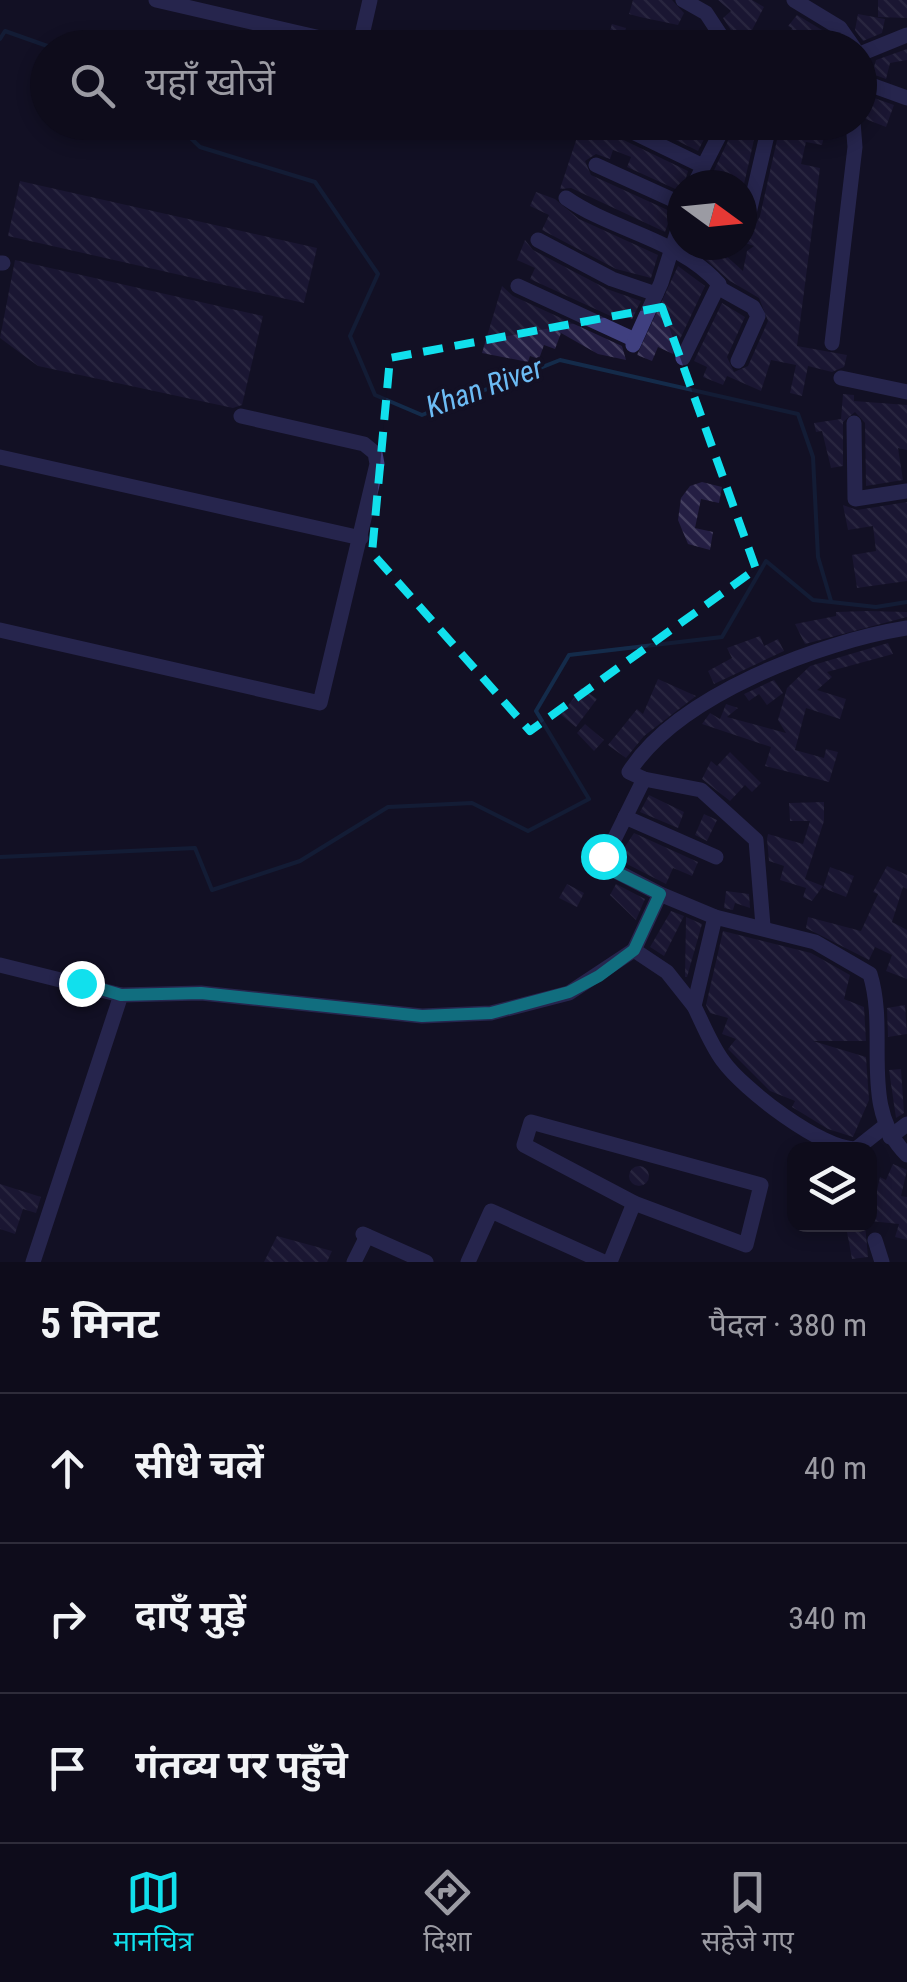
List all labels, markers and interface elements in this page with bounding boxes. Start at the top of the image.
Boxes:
search box [30,30,877,140]
icon: search [65,58,120,113]
text: यहाँ खोजें [145,60,275,104]
north arrow [667,170,757,260]
water label: Khan River [421,349,548,424]
route start [581,834,627,880]
route end [59,961,105,1007]
map controls [787,1142,877,1232]
button: layers [787,1142,877,1232]
text: 5 मिनट [40,1299,159,1348]
text: पैदल · 380 m [709,1306,867,1344]
icon: ahead [40,1441,95,1496]
text: सीधे चलें [135,1443,264,1487]
text: 40 m [804,1449,867,1487]
icon: right [40,1591,95,1646]
text: दाएँ मुड़ें [135,1593,246,1637]
text: 340 m [788,1599,867,1637]
icon: arrive [40,1741,95,1796]
text: गंतव्य पर पहुँचे [135,1743,348,1787]
tab: मानचित्र [113,1865,193,1962]
tab: दिशा [420,1865,475,1962]
tab: सहेजे गए [701,1865,794,1962]

